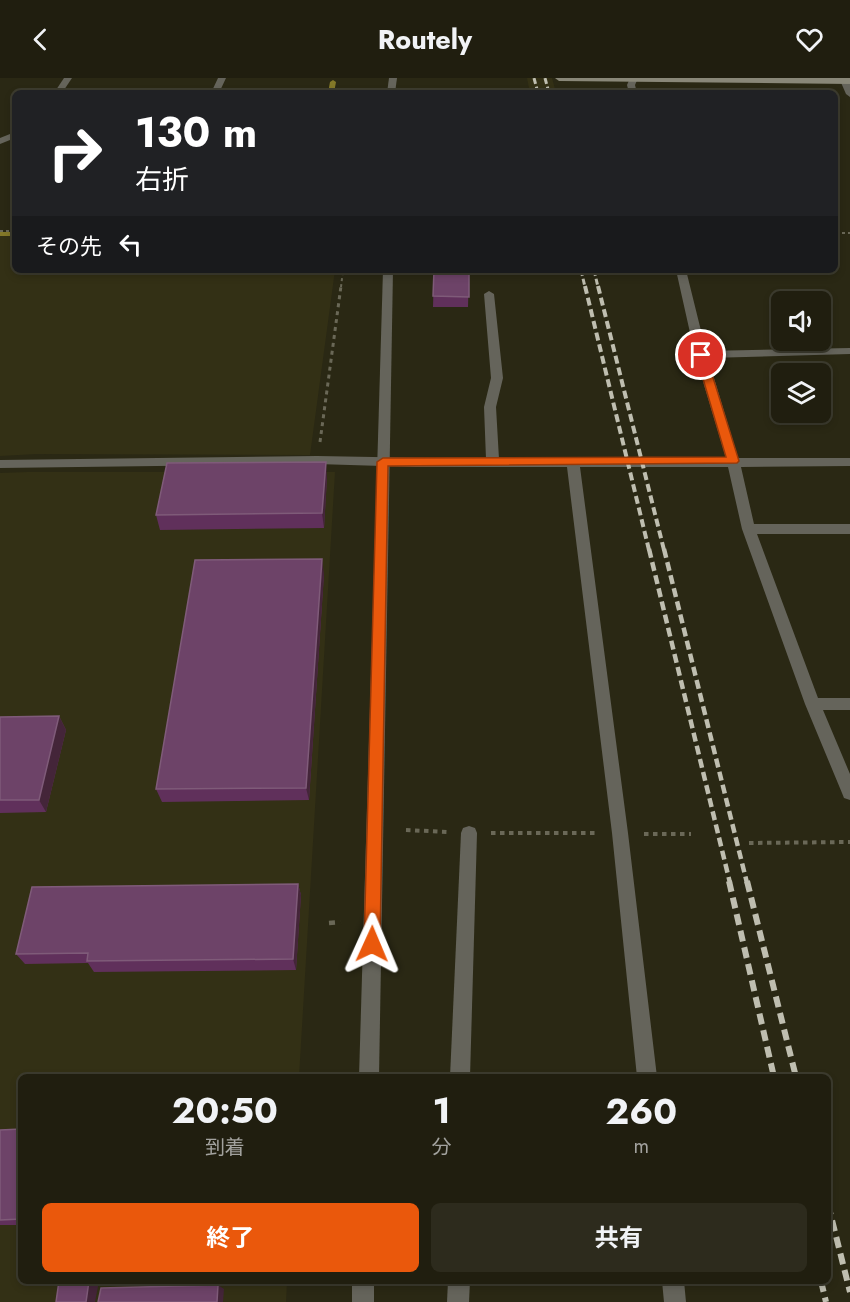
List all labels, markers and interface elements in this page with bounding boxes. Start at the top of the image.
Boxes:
text: Routely [378,20,472,59]
icon: back [24,23,57,56]
icon: heart [793,23,826,56]
text: 130 m [135,102,257,163]
icon: right [36,114,114,192]
text: 右折 [135,160,189,199]
icon: left [114,228,147,261]
text: その先 [36,230,102,262]
map controls [771,291,831,423]
button: sound [771,291,831,351]
pin [675,329,726,380]
icon: arrive [684,338,717,371]
button: layers [771,363,831,423]
position arrow [340,912,404,976]
text: 20:50 [172,1084,278,1136]
text: 1 [433,1084,451,1136]
text: 260 [606,1085,677,1137]
text: m [634,1132,649,1161]
text: 到着 [205,1133,245,1162]
text: 分 [432,1133,452,1162]
button: 終了 [42,1203,419,1272]
button: 共有 [431,1203,807,1272]

